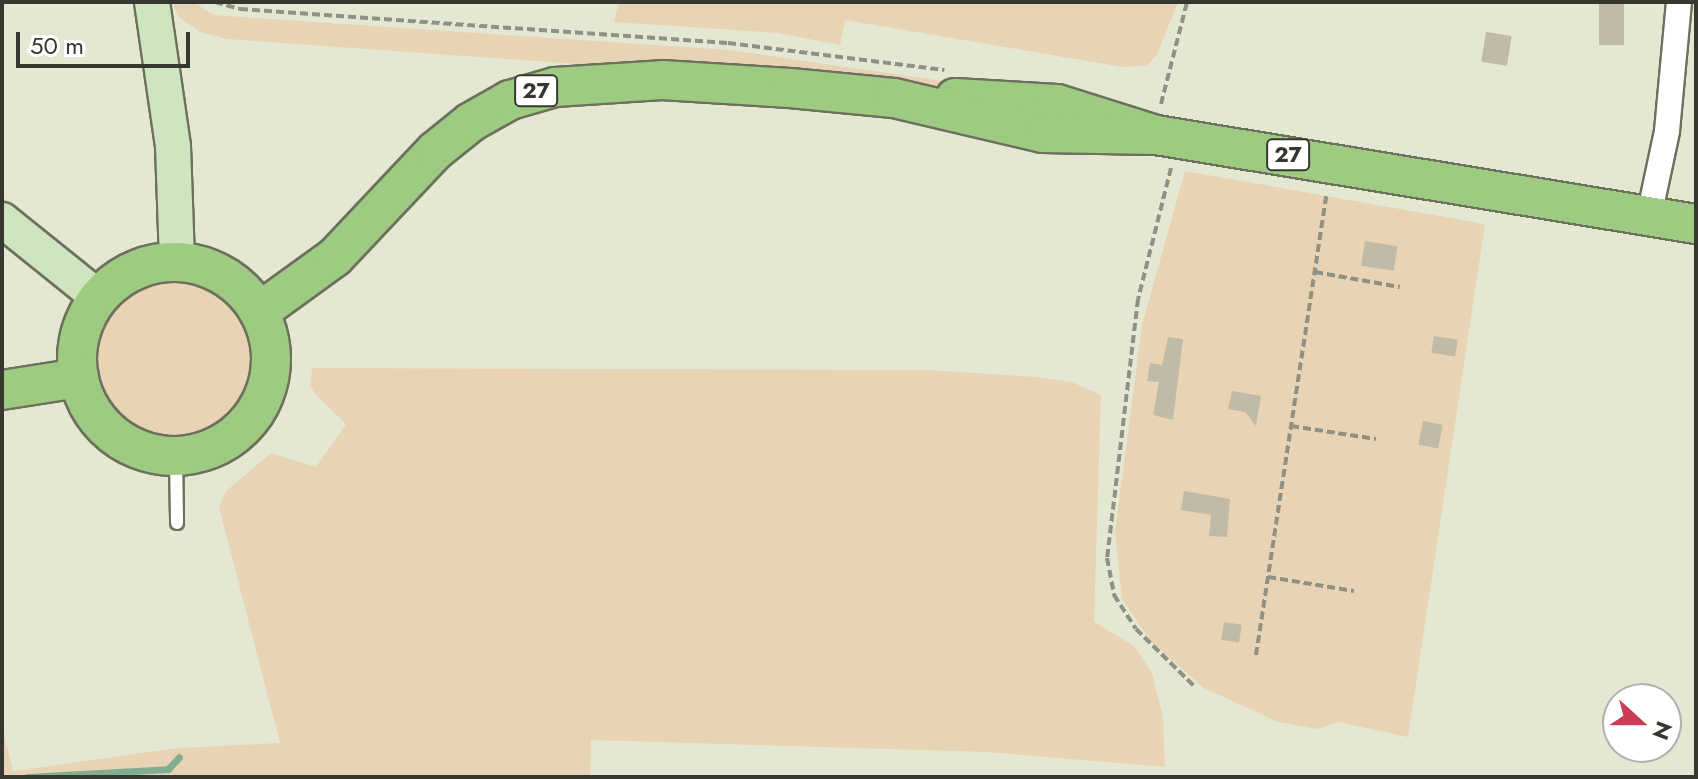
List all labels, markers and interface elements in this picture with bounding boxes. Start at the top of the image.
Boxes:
scale bar [20,16,194,66]
text: 50 m [30,28,84,63]
road number: 27 [514,73,558,109]
road number: 27 [1266,137,1310,173]
north arrow [1602,683,1682,763]
text: N [1644,717,1681,745]

